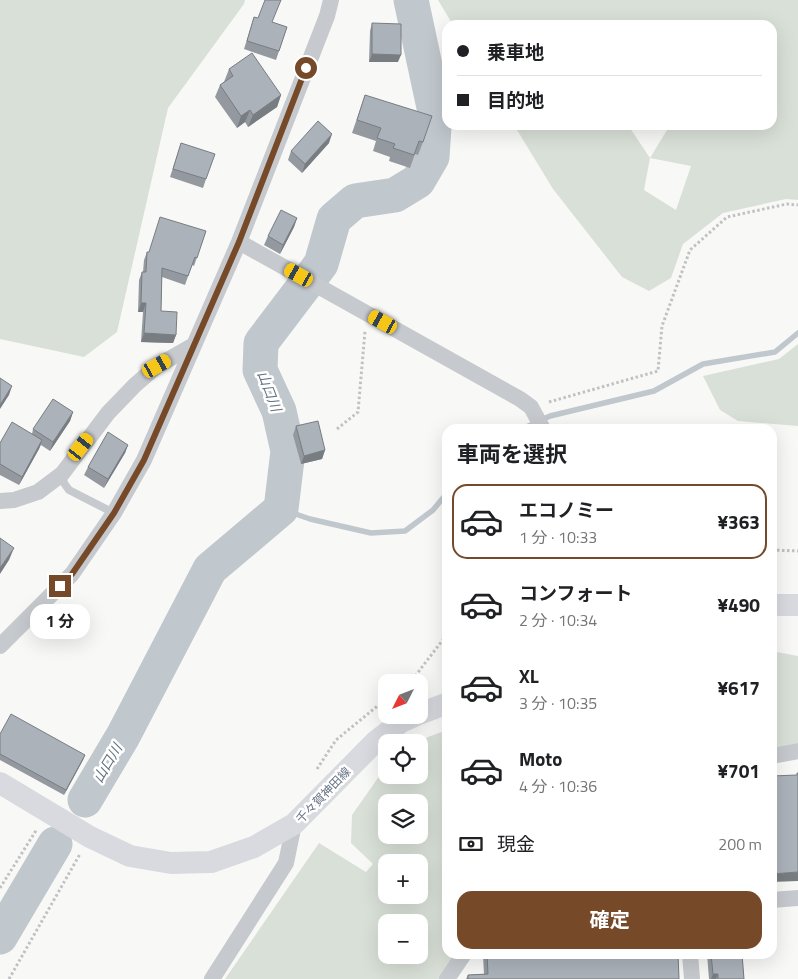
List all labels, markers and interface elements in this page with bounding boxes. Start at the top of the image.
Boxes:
text: 乗車地 [487,37,544,66]
route start [295,57,317,79]
text: 目的地 [487,85,544,114]
car [282,261,315,289]
car [366,308,399,336]
car [140,352,173,380]
water label: 山口川 [253,368,288,416]
car [65,431,96,463]
text: 車両を選択 [457,437,567,471]
text: エコノミー [519,495,614,524]
icon: car [459,499,504,544]
text: ¥363 [717,507,760,536]
text: 1 分 · 10:33 [519,525,597,549]
route end [49,575,71,597]
text: コンフォート [519,578,632,607]
icon: car [459,582,504,627]
text: ¥490 [717,590,760,619]
callout: 1 分 [30,604,90,638]
text: 2 分 · 10:34 [519,608,597,632]
text: 1 分 [46,609,74,633]
text: XL [519,661,539,690]
icon: car [459,665,504,710]
text: ¥617 [717,673,760,702]
north arrow [378,674,428,724]
map controls [378,674,428,964]
text: 3 分 · 10:35 [519,691,597,715]
button: locate [378,734,428,784]
water label: 山口川 [87,738,128,786]
text: Moto [519,744,562,773]
icon: car [459,748,504,793]
text: ¥701 [717,756,760,785]
street label: 千々賀神田線 [291,762,355,828]
text: 4 分 · 10:36 [519,774,597,798]
button: layers [378,794,428,844]
text: 現金 [497,829,535,858]
icon: cash [457,830,485,858]
text: 200 m [718,832,762,856]
button: + [378,854,428,904]
button: 確定 [457,891,762,949]
button: − [378,914,428,964]

